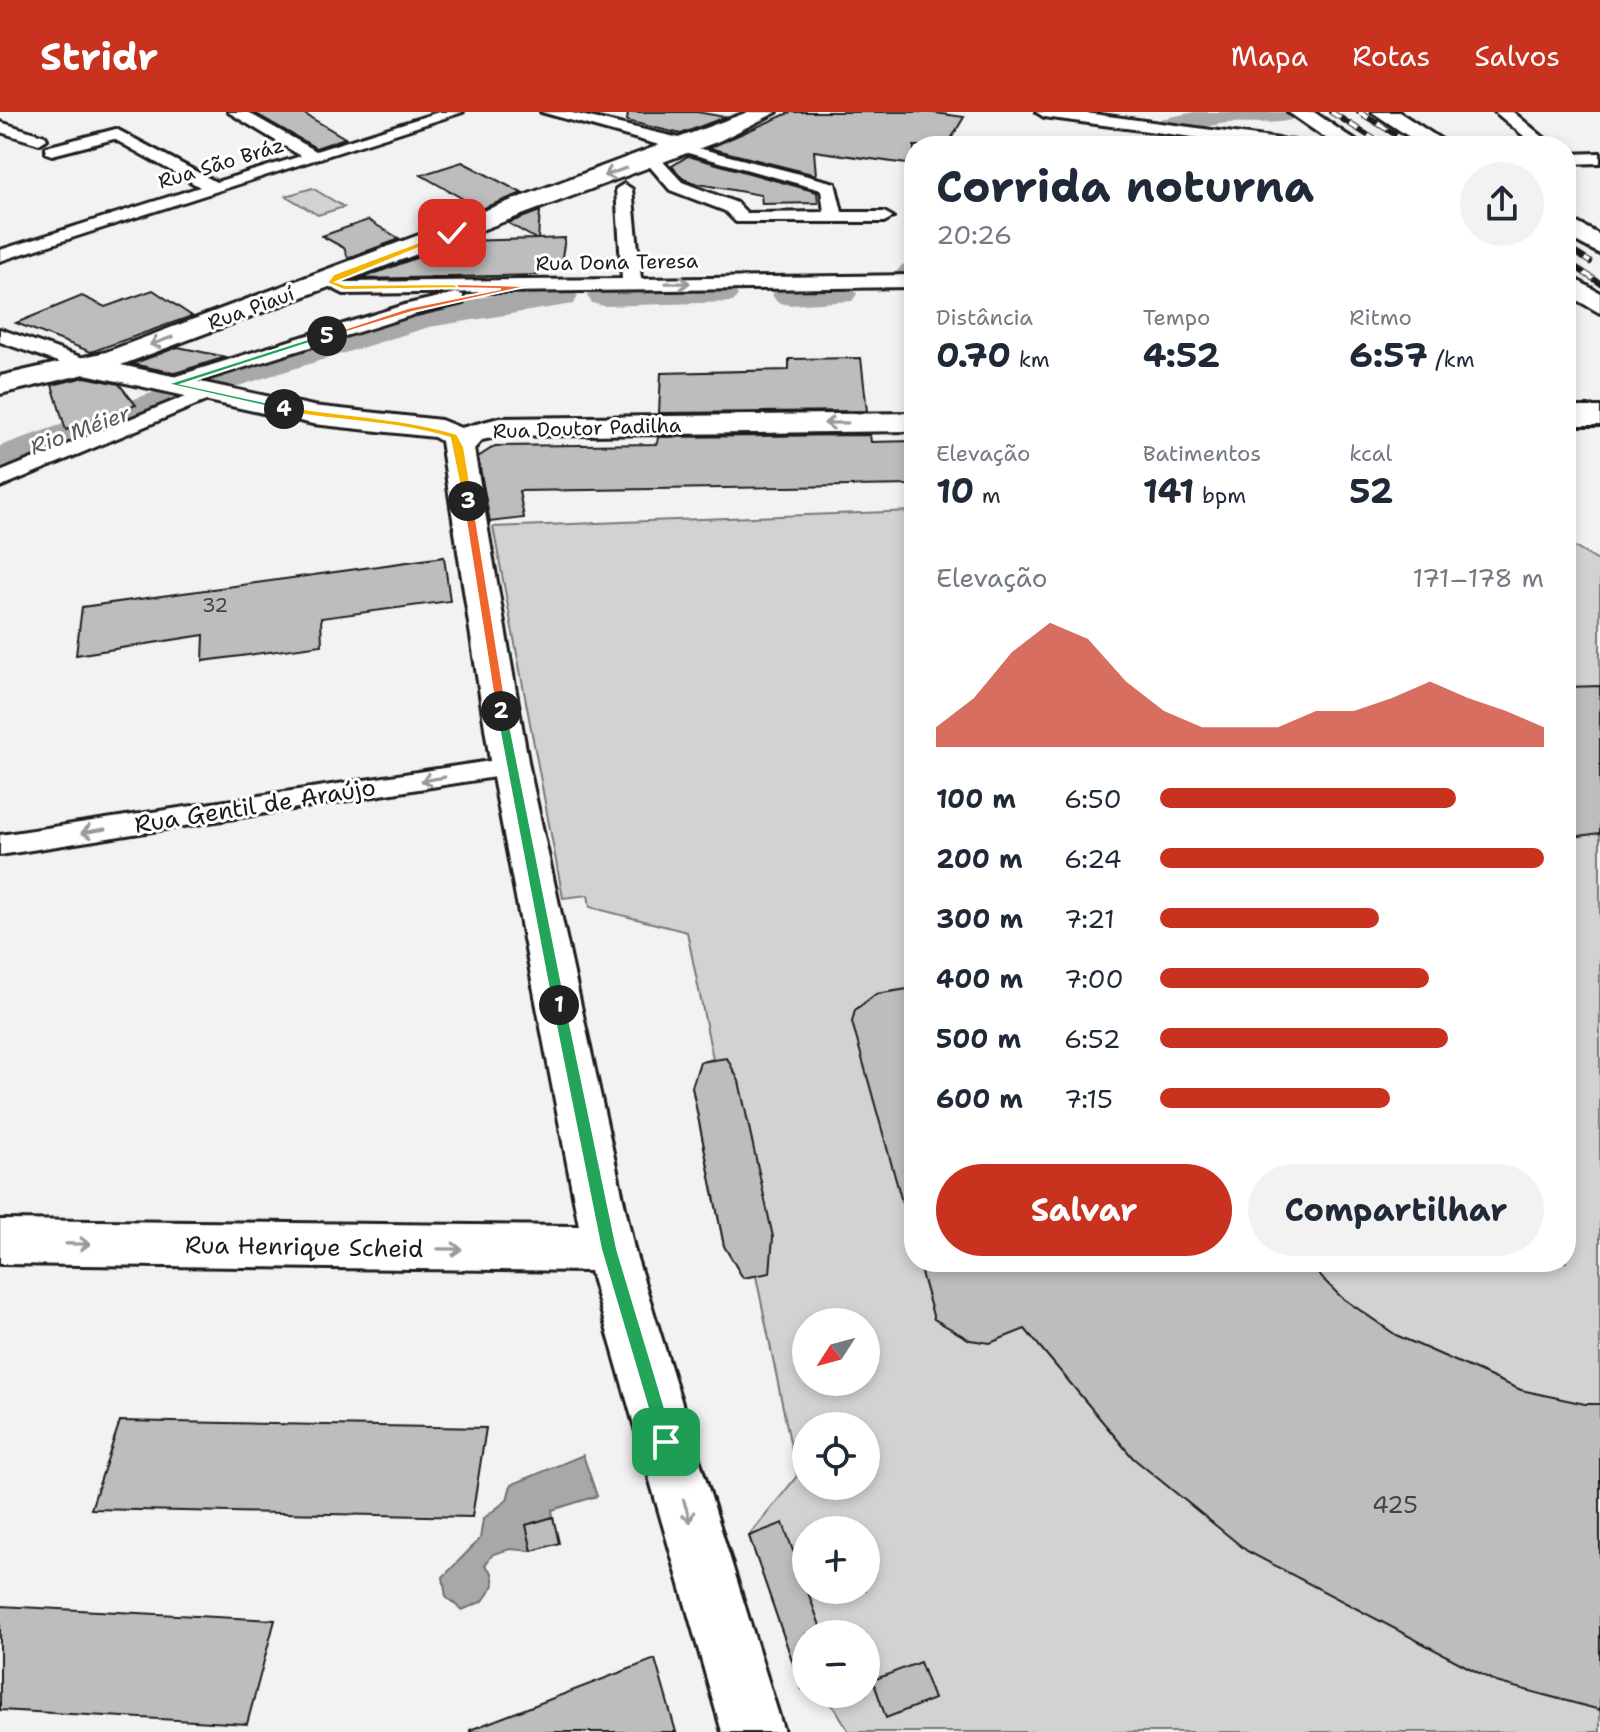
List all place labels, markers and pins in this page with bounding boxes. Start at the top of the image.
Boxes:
pin [418,199,486,267]
pin: 5 [307,316,347,356]
pin: 4 [264,389,304,429]
pin: 3 [448,481,488,521]
pin: 2 [481,691,521,731]
pin: 1 [539,985,579,1025]
pin [632,1408,700,1476]

